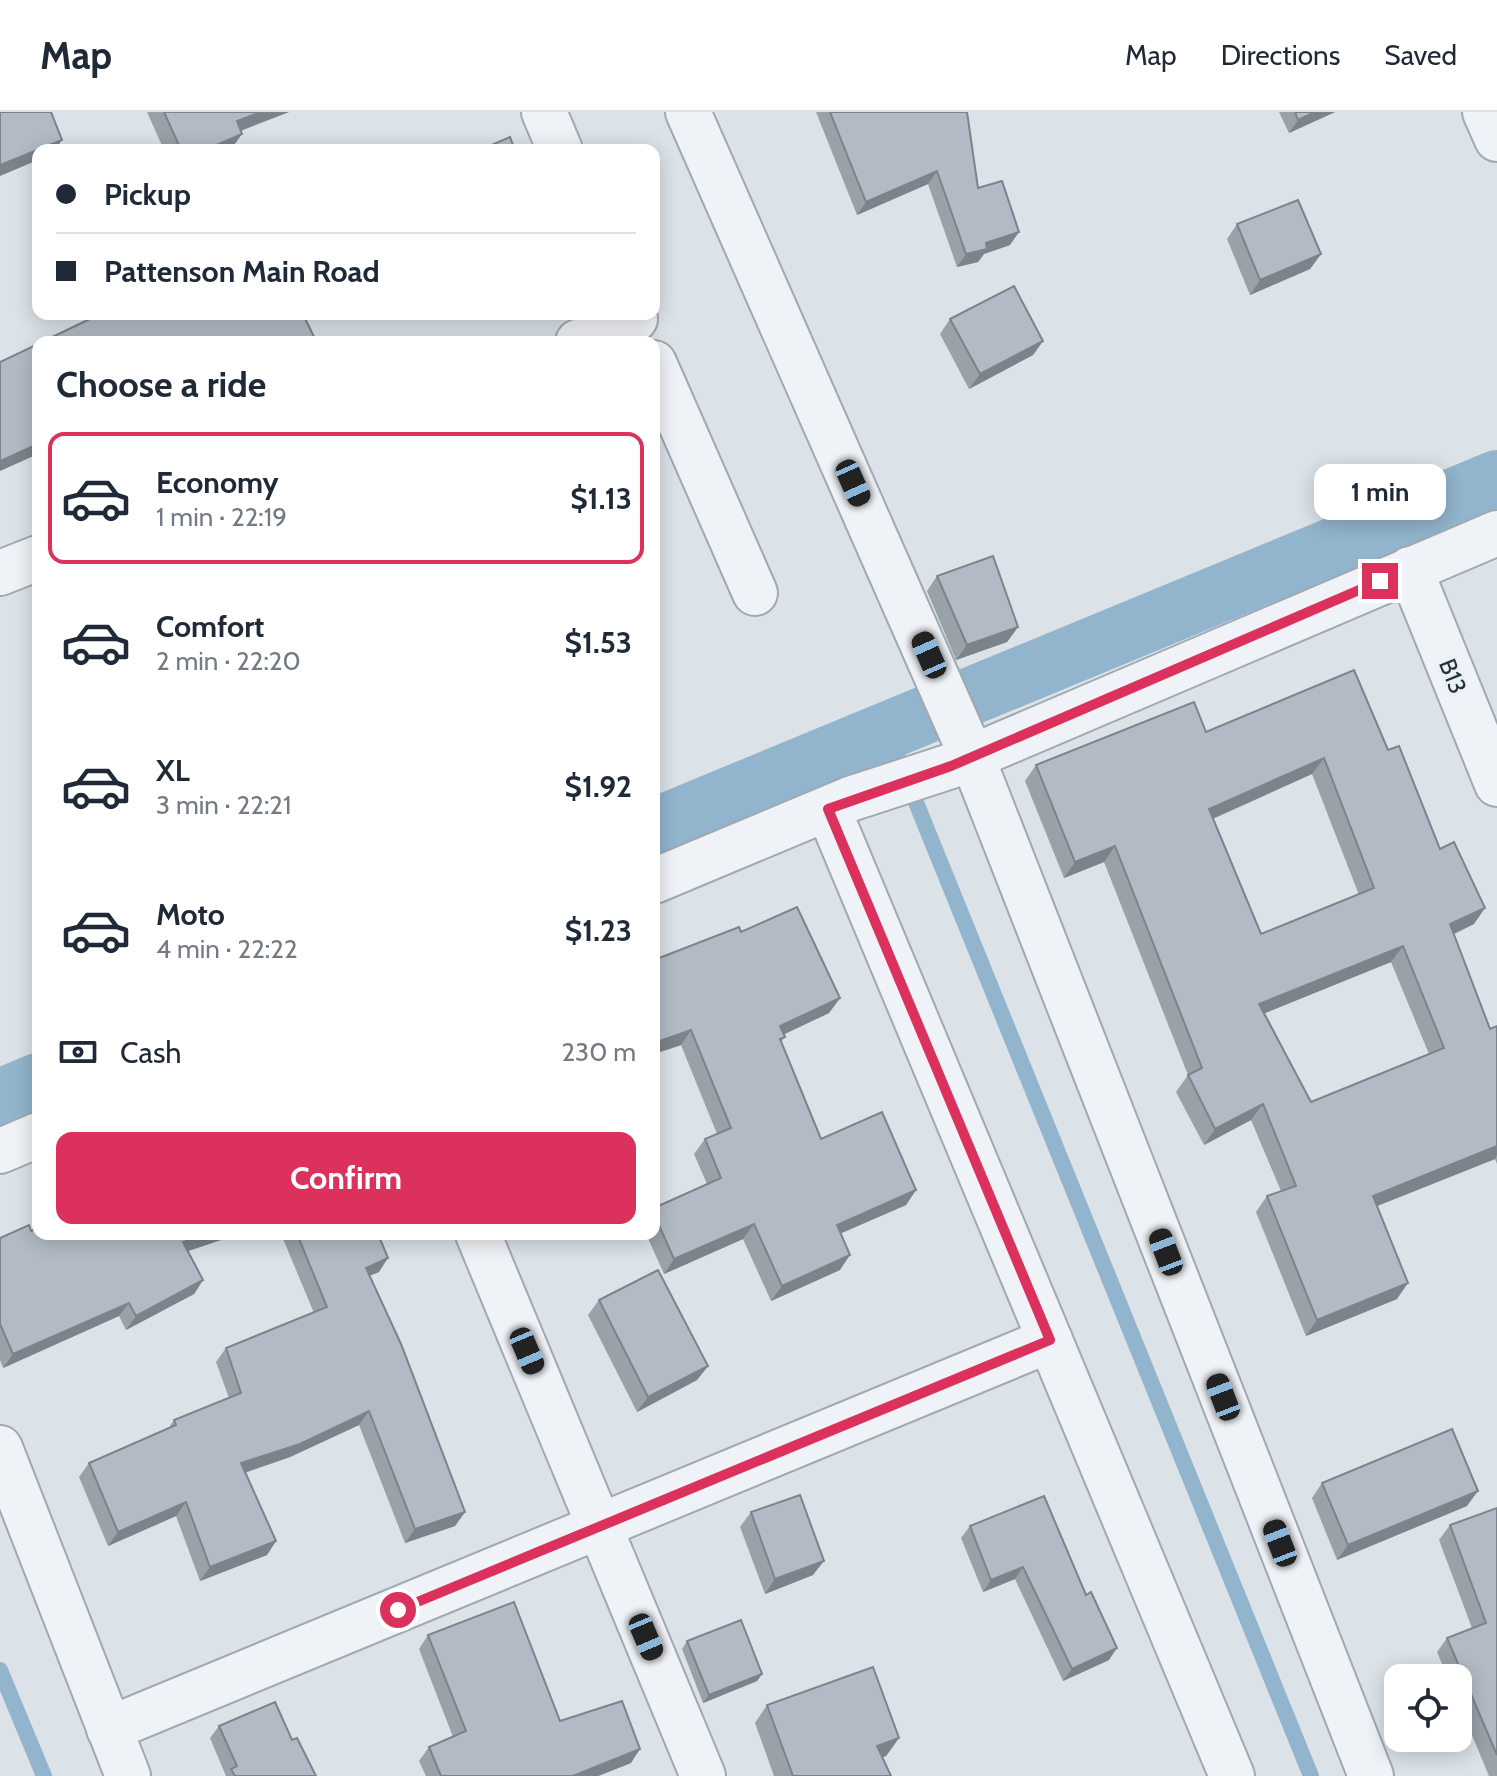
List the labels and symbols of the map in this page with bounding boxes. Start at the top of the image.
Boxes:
car [832,456,874,510]
callout: 1 min [1314,465,1446,521]
route end [1362,563,1398,599]
car [908,628,950,682]
street label: B13 [1433,654,1473,698]
car [1146,1225,1186,1279]
car [507,1324,547,1378]
car [1203,1370,1243,1424]
car [1260,1516,1300,1570]
route start [380,1592,416,1628]
car [626,1610,666,1664]

